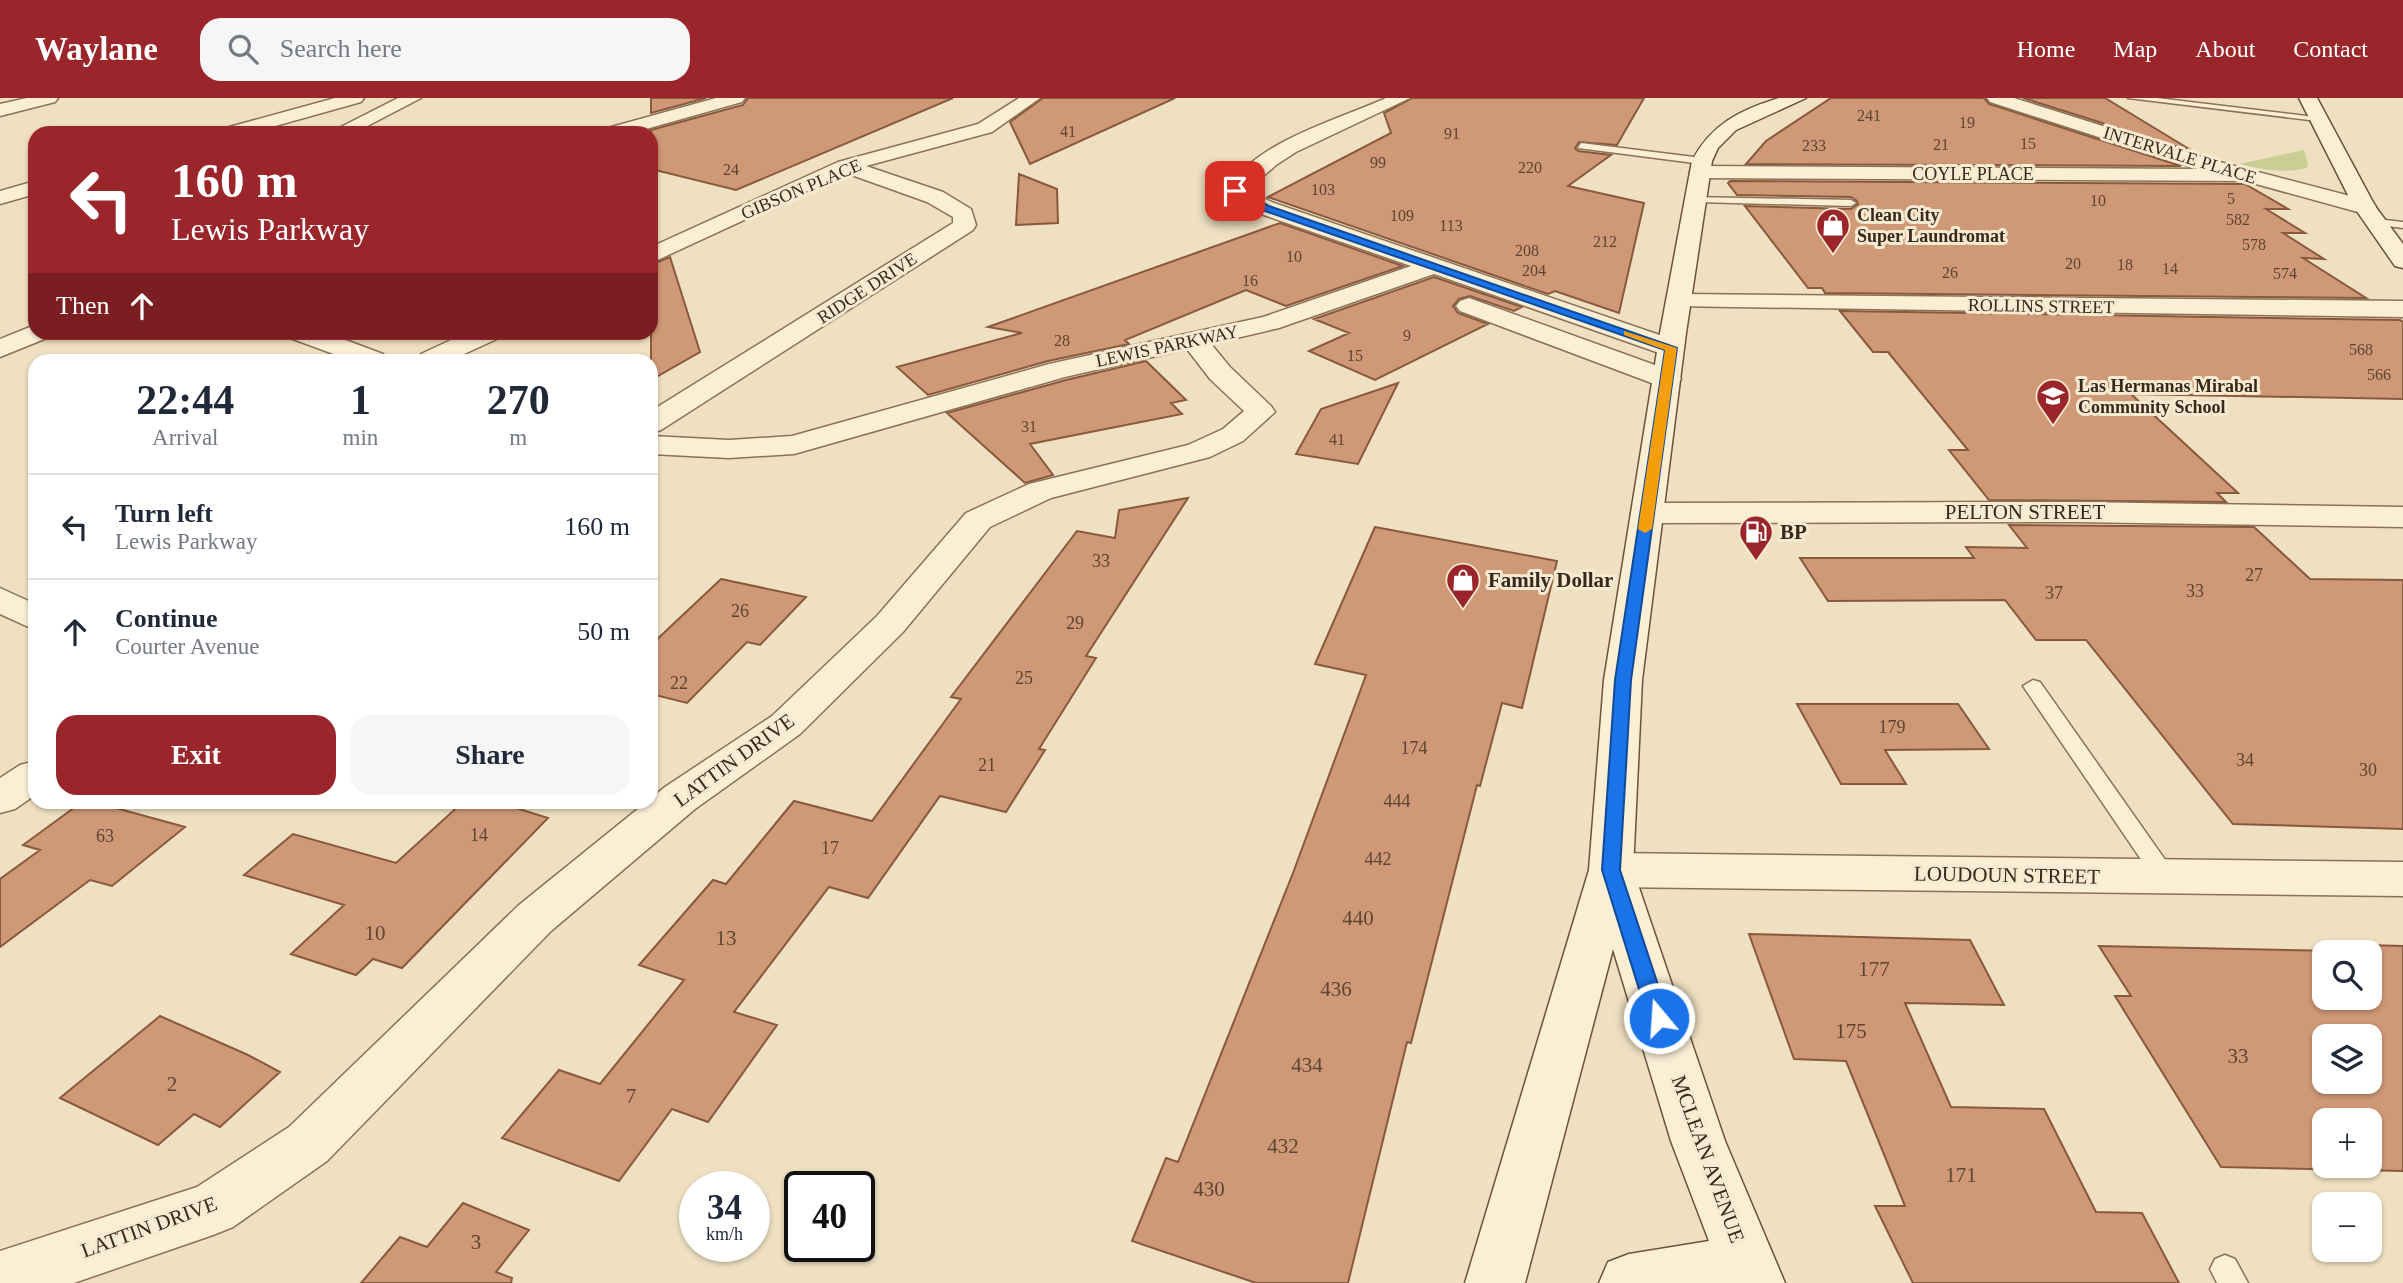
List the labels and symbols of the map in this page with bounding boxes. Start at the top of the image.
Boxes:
house number: 241 [1857,107,1881,124]
house number: 19 [1959,114,1975,131]
street label: INTERVALE PLACE [2101,122,2259,188]
house number: 41 [1060,123,1076,140]
house number: 91 [1444,125,1460,142]
house number: 15 [2020,135,2036,152]
house number: 21 [1933,136,1949,153]
house number: 233 [1802,137,1826,154]
house number: 99 [1370,154,1386,171]
street label: GIBSON PLACE [738,155,864,223]
house number: 220 [1518,159,1542,176]
house number: 24 [723,161,739,178]
pin [1205,161,1265,221]
street label: COYLE PLACE [1912,164,2034,184]
house number: 103 [1311,181,1335,198]
house number: 5 [2227,190,2235,207]
house number: 10 [2090,192,2106,209]
place label: Clean City Super Laundromat [1857,205,2005,246]
shop icon: Clean City Super Laundromat [1814,206,1852,255]
house number: 109 [1390,207,1414,224]
house number: 582 [2226,211,2250,228]
house number: 113 [1439,217,1463,234]
house number: 212 [1593,233,1617,250]
house number: 578 [2242,236,2266,253]
house number: 208 [1515,242,1539,259]
street label: RIDGE DRIVE [814,248,920,328]
house number: 10 [1286,248,1302,265]
house number: 20 [2065,255,2081,272]
house number: 18 [2117,256,2133,273]
house number: 14 [2162,260,2178,277]
house number: 204 [1522,262,1546,279]
house number: 26 [1942,264,1958,281]
house number: 574 [2273,265,2297,282]
house number: 16 [1242,272,1258,289]
street label: ROLLINS STREET [1968,295,2114,317]
street label: LEWIS PARKWAY [1094,321,1240,371]
house number: 9 [1403,327,1411,344]
house number: 28 [1054,332,1070,349]
house number: 568 [2349,341,2373,358]
house number: 15 [1347,347,1363,364]
house number: 566 [2367,366,2391,383]
place label: Las Hermanas Mirabal Community School [2078,376,2258,417]
school or university icon: Las Hermanas Mirabal Community School [2034,377,2072,426]
house number: 31 [1021,418,1037,435]
house number: 41 [1329,431,1345,448]
street label: PELTON STREET [1945,500,2105,524]
fuel station icon: BP [1737,513,1775,562]
place label: BP [1780,520,1807,544]
house number: 33 [1092,551,1110,571]
shop icon: Family Dollar [1444,561,1482,610]
house number: 27 [2245,565,2263,585]
place label: Family Dollar [1488,568,1613,592]
house number: 33 [2186,581,2204,601]
house number: 37 [2045,583,2063,603]
house number: 26 [731,601,749,621]
house number: 29 [1066,613,1084,633]
house number: 25 [1015,668,1033,688]
house number: 22 [670,673,688,693]
street label: LATTIN DRIVE [669,708,799,812]
house number: 179 [1879,717,1906,737]
house number: 174 [1401,738,1428,758]
house number: 34 [2236,750,2254,770]
house number: 21 [978,755,996,775]
house number: 30 [2359,760,2377,780]
house number: 444 [1384,791,1411,811]
house number: 14 [470,825,488,845]
house number: 63 [96,826,114,846]
house number: 17 [821,838,839,858]
house number: 442 [1365,849,1392,869]
street label: LOUDOUN STREET [1914,861,2100,889]
house number: 440 [1342,906,1374,930]
house number: 10 [365,921,386,945]
house number: 13 [716,926,737,950]
house number: 177 [1858,957,1890,981]
house number: 436 [1320,977,1352,1001]
position arrow [1622,981,1696,1055]
house number: 175 [1835,1019,1867,1043]
house number: 33 [2228,1044,2249,1068]
house number: 434 [1291,1053,1323,1077]
house number: 2 [167,1072,177,1096]
street label: MCLEAN AVENUE [1667,1072,1749,1246]
house number: 7 [626,1084,636,1108]
house number: 432 [1267,1134,1299,1158]
house number: 171 [1945,1163,1977,1187]
speed limit sign: 40 [784,1171,875,1262]
house number: 430 [1193,1177,1225,1201]
street label: LATTIN DRIVE [78,1191,220,1263]
house number: 3 [471,1230,481,1254]

